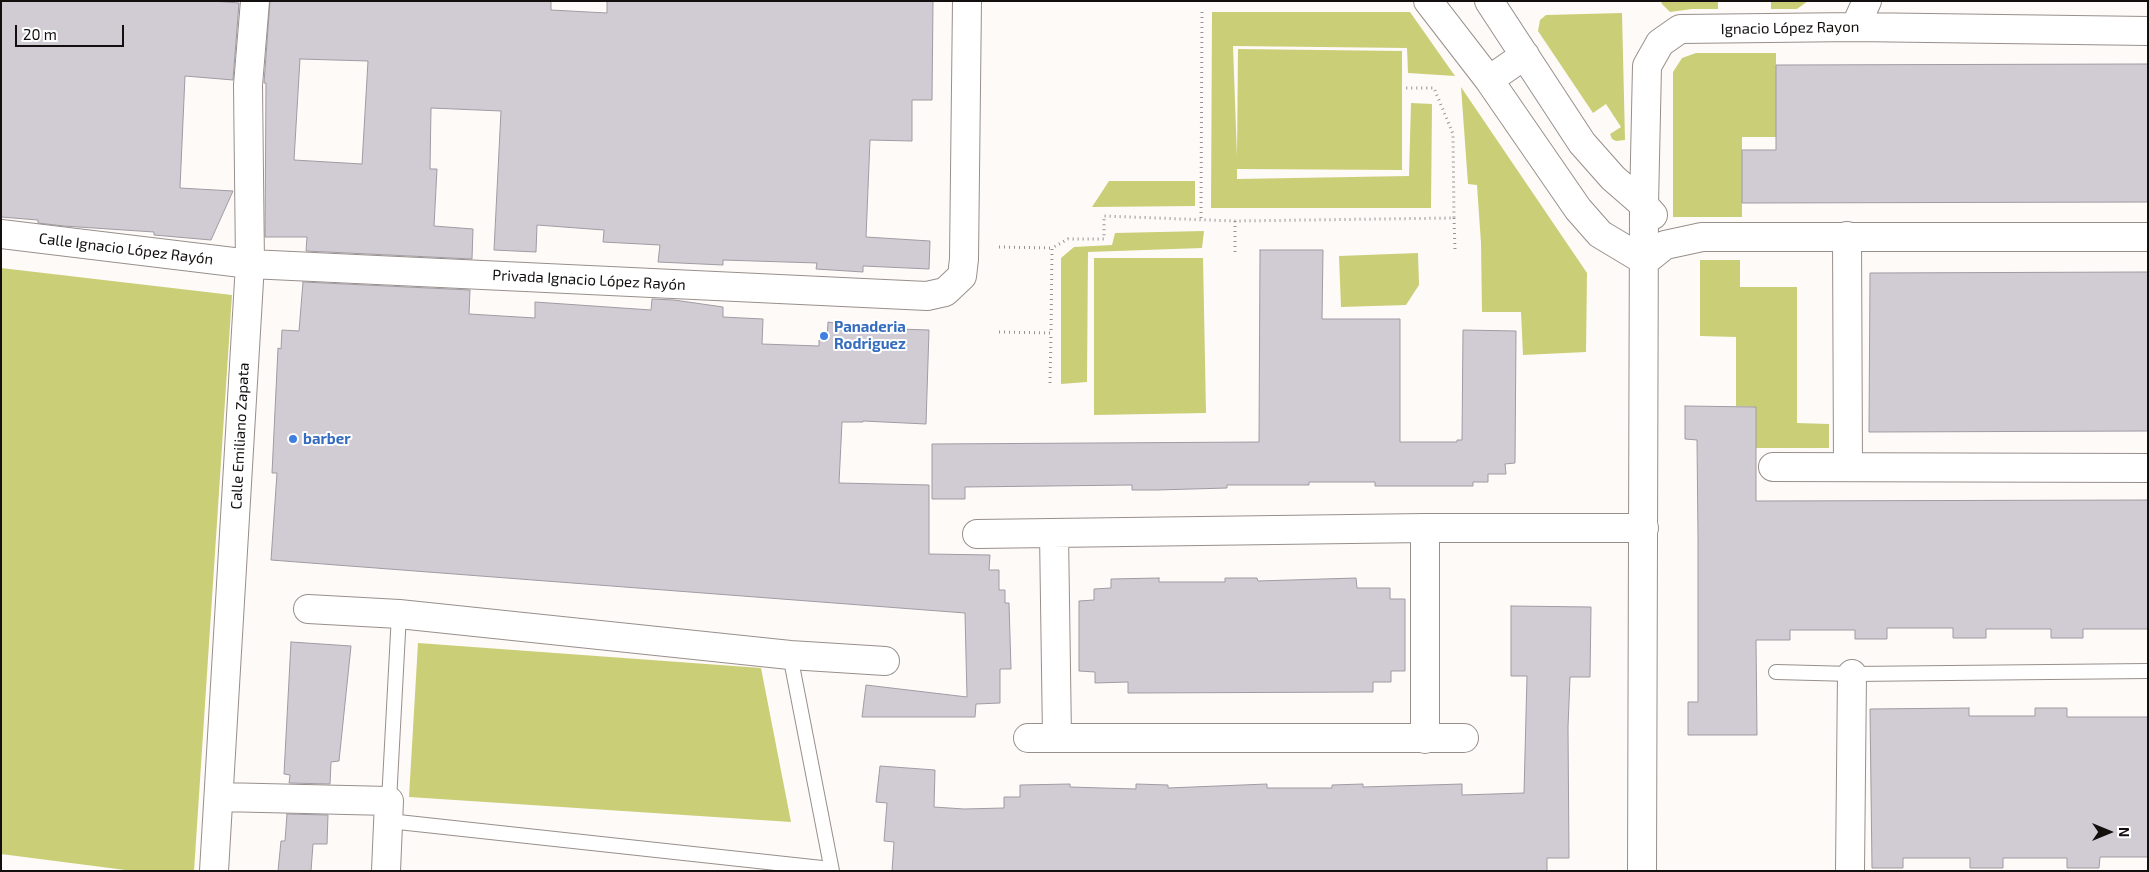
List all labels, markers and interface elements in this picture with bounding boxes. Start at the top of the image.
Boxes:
scale bar [18,15,126,47]
street label: Ignacio López Rayon [1721,18,1859,38]
text: 20 m [23,25,57,43]
street label: Calle Ignacio López Rayón [38,229,214,269]
street label: Privada Ignacio López Rayón [492,266,686,294]
place label: Panaderia Rodriguez [834,318,906,353]
marker: Panaderia Rodriguez [818,330,830,342]
street label: Calle Emiliano Zapata [227,362,253,510]
place label: barber [303,430,351,448]
marker: barber [287,433,299,445]
north arrow [2084,807,2134,857]
text: N [2116,827,2133,837]

